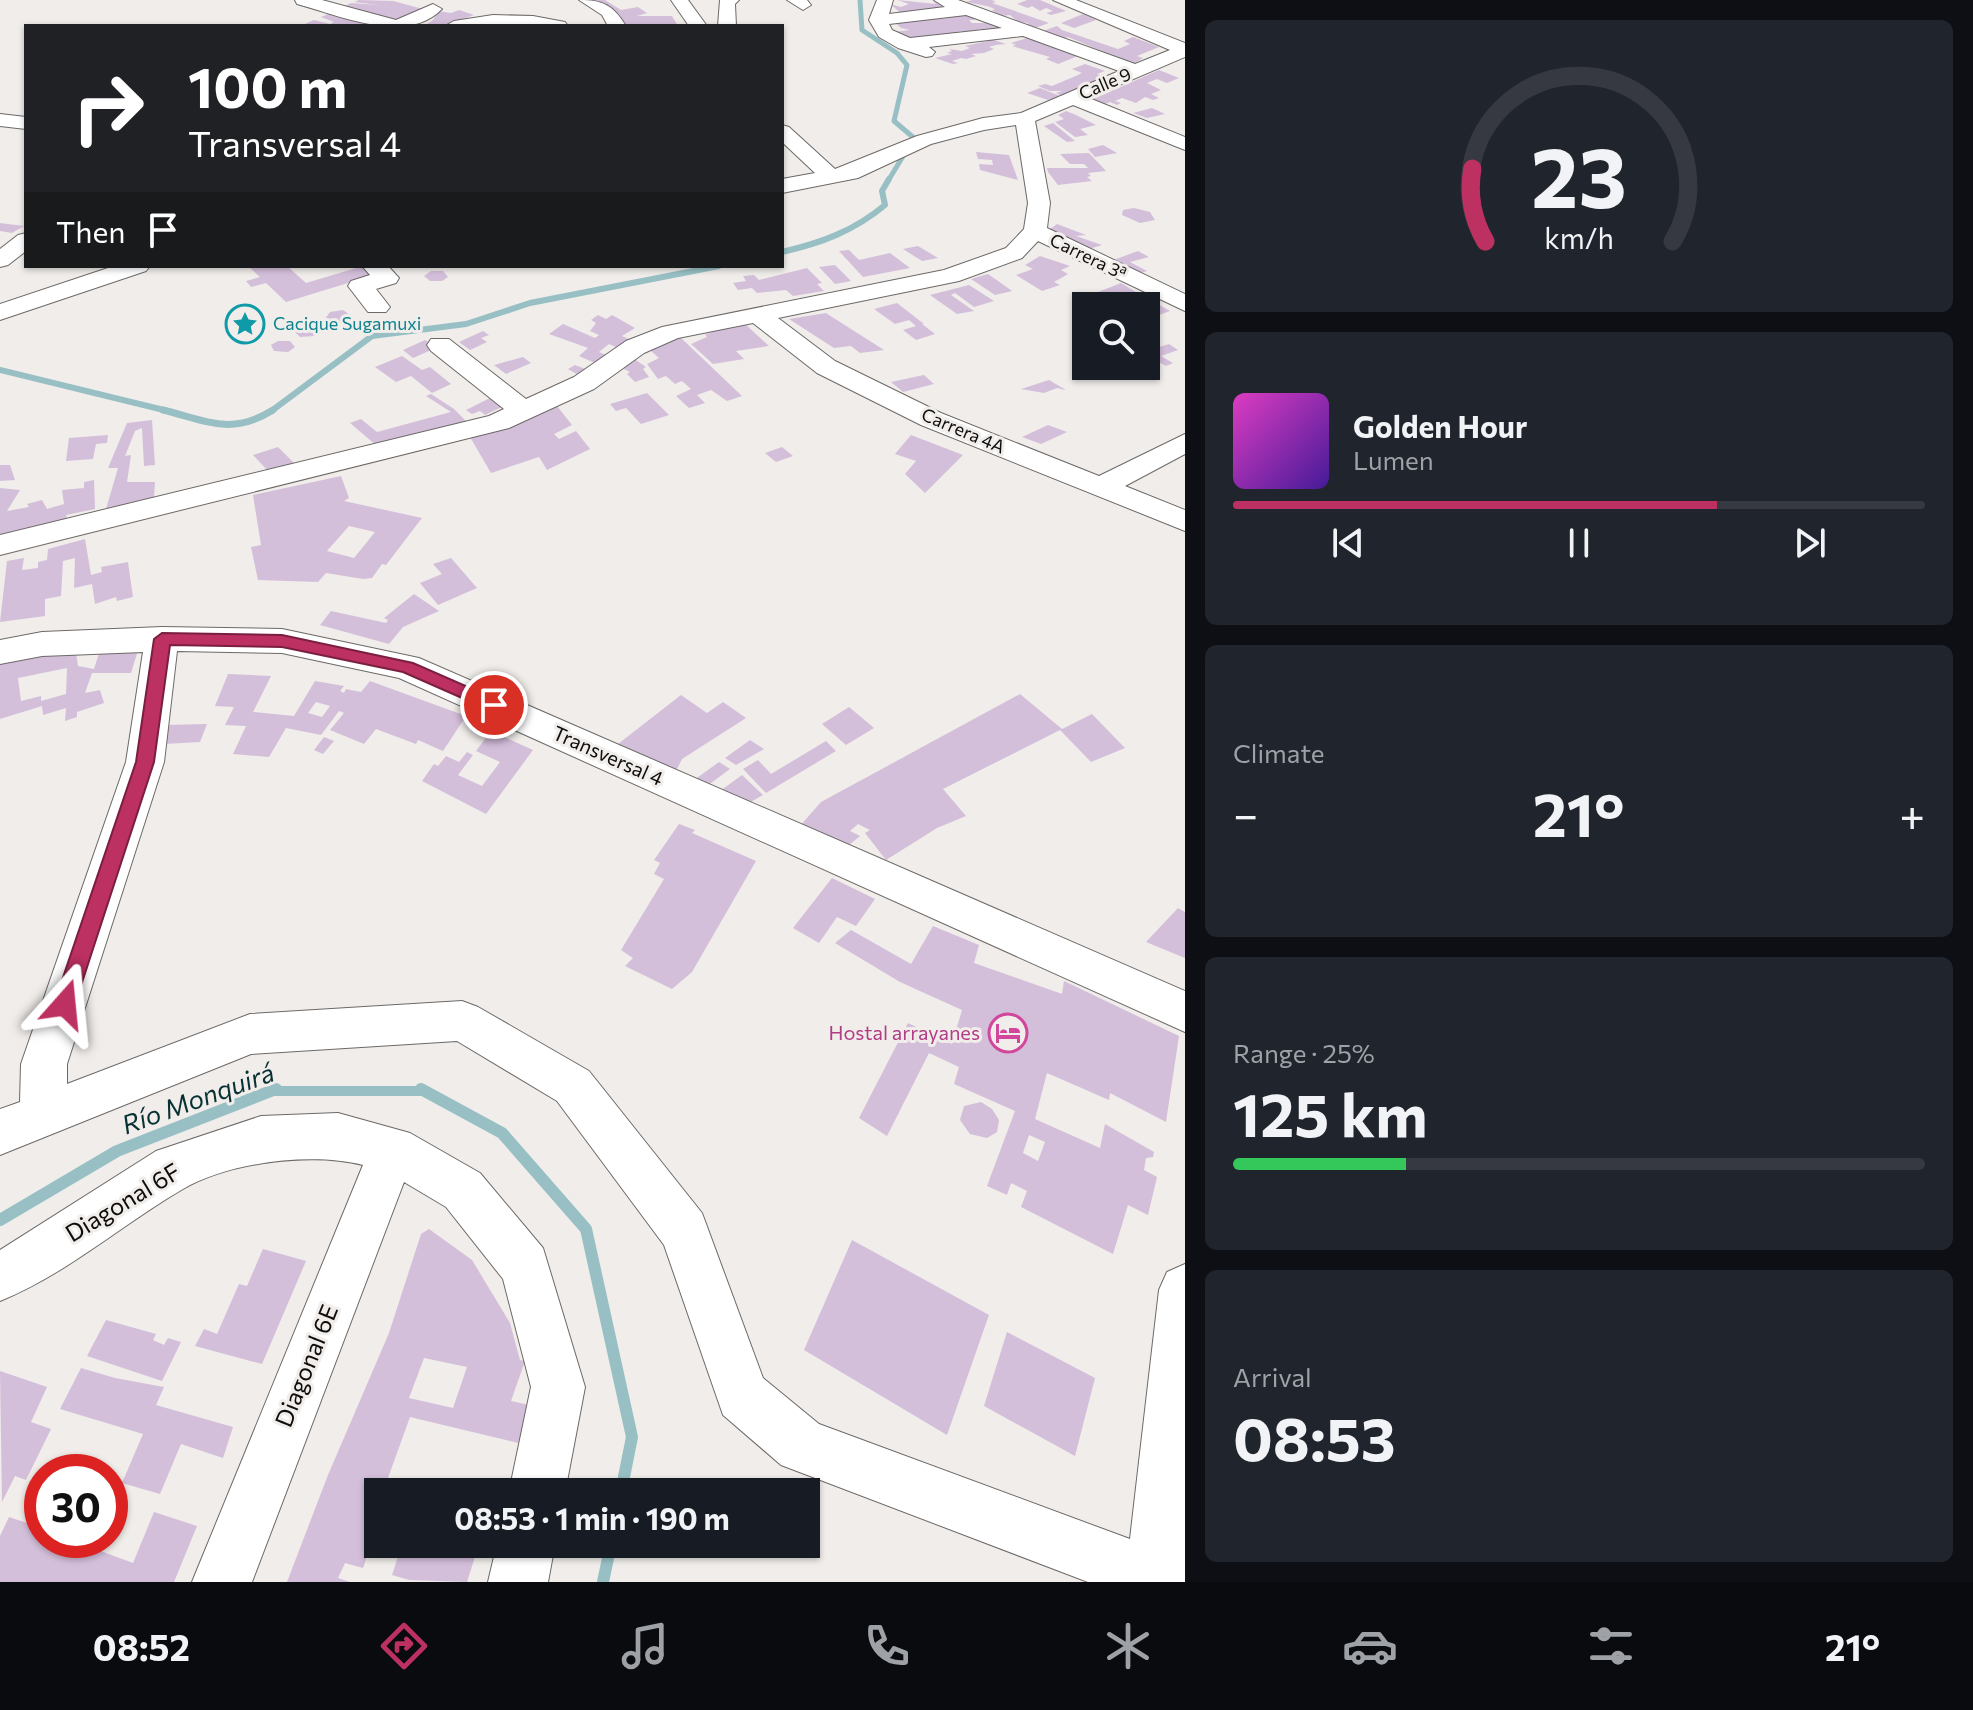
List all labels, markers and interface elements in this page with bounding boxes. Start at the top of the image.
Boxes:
text: 100 m [188,51,347,120]
icon: right [56,56,160,160]
street label: Calle 9 [1075,62,1134,104]
text: Transversal 4 [188,120,401,164]
text: 23 [1531,123,1627,225]
icon: arrive [141,208,185,252]
text: Then [56,212,125,249]
text: km/h [1544,220,1614,255]
street label: Carrera 3ª [1047,228,1130,284]
map controls [1072,292,1160,380]
button: search [1072,292,1160,380]
place icon: Cacique Sugamuxi [224,303,266,345]
place label: Cacique Sugamuxi [273,312,421,334]
street label: Carrera 4A [918,403,1008,457]
text: Golden Hour [1353,407,1527,444]
text: Lumen [1353,444,1434,475]
icon: previous [1326,521,1370,565]
icon: pause [1557,521,1601,565]
icon: next [1788,521,1832,565]
pin [460,671,528,739]
icon: arrive [472,683,516,727]
street label: Transversal 4 [549,720,667,790]
text: Climate [1233,737,1325,768]
text: 21° [1533,776,1625,849]
text: − [1233,786,1258,840]
text: + [1899,786,1925,840]
position arrow [23,962,107,1046]
hotel icon: Hostal arrayanes [987,1012,1029,1054]
place label: Hostal arrayanes [828,1020,980,1044]
text: Range · 25% [1233,1037,1375,1068]
water label: Río Monquirá [117,1056,278,1139]
text: 125 km [1233,1076,1428,1149]
street label: Diagonal 6F [60,1156,185,1247]
street label: Diagonal 6E [268,1300,343,1431]
text: Arrival [1233,1361,1312,1392]
text: 08:53 [1233,1400,1396,1473]
speed limit sign: 30 [24,1454,128,1558]
text: 08:53 · 1 min · 190 m [454,1499,730,1536]
icon: directions [376,1618,432,1674]
icon: music [617,1618,673,1674]
icon: phone [859,1618,915,1674]
icon: climate [1100,1618,1156,1674]
icon: car [1342,1618,1398,1674]
icon: filters [1583,1618,1639,1674]
text: 08:52 [93,1624,190,1668]
text: 21° [1825,1624,1880,1668]

